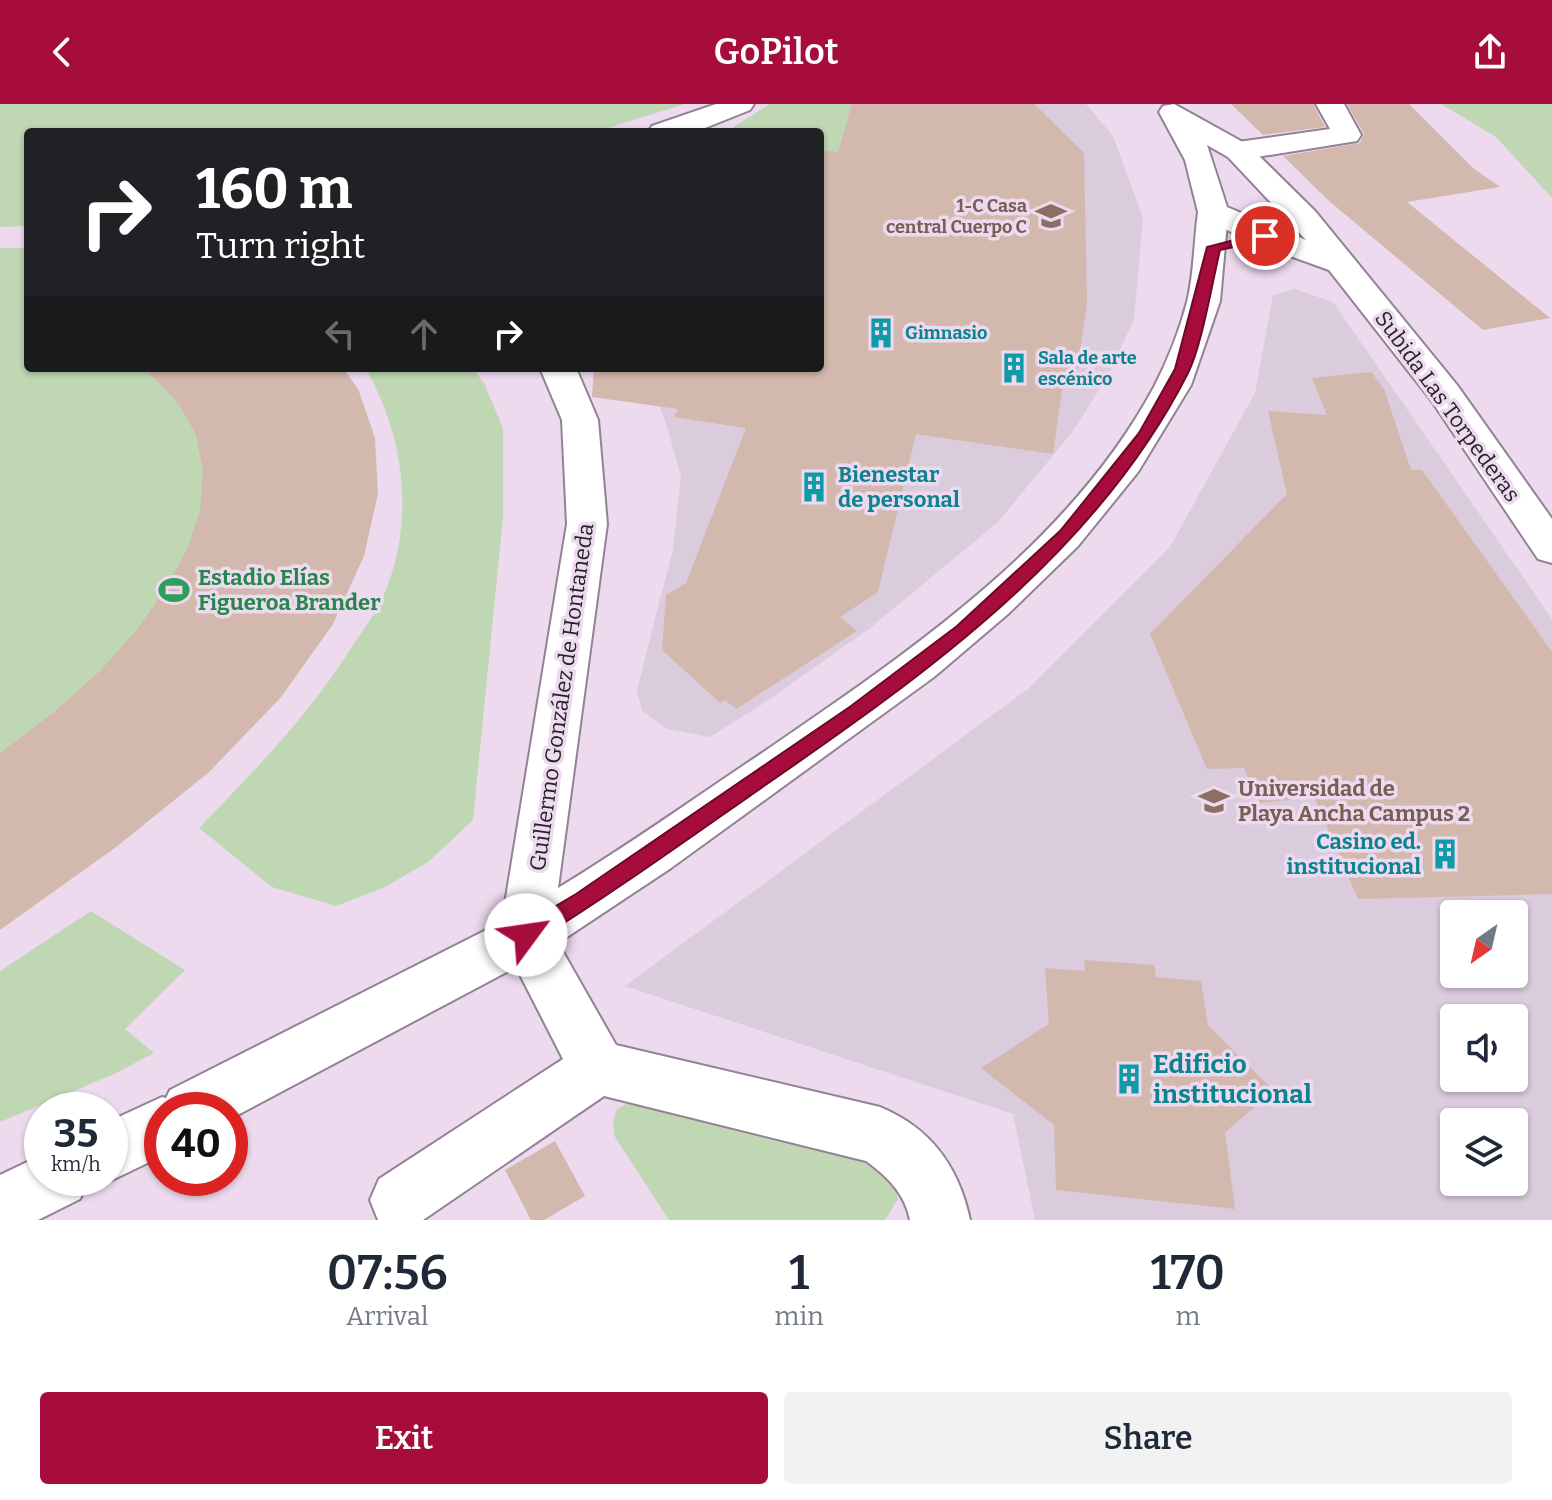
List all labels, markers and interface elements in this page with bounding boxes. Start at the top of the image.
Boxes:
icon: back [40,30,84,74]
text: GoPilot [713,30,839,74]
icon: share [1468,30,1512,74]
text: 160 m [196,156,352,223]
icon: right [64,160,168,264]
place label: 1-C Casa central Cuerpo C [886,195,1027,238]
school or university icon: 1-C Casa central Cuerpo C [1034,199,1068,233]
pin [1231,202,1299,270]
icon: arrive [1243,214,1287,258]
text: Turn right [196,224,365,268]
street label: Subida Las Torpederas [1369,306,1526,507]
icon: left [318,312,362,356]
icon: ahead [402,312,446,356]
icon: right [486,312,530,356]
building icon: Gimnasio [864,316,898,350]
place label: Gimnasio [905,322,987,344]
place label: Sala de arte escénico [1038,347,1137,390]
building icon: Sala de arte escénico [997,351,1031,385]
place label: Bienestar de personal [838,461,960,513]
building icon: Bienestar de personal [797,470,831,504]
street label: Guillermo González de Hontaneda [524,522,599,873]
place label: Estadio Elías Figueroa Brander [198,564,381,616]
sports icon: Estadio Elías Figueroa Brander [157,573,191,607]
place label: Universidad de Playa Ancha Campus 2 [1238,775,1470,827]
school or university icon: Universidad de Playa Ancha Campus 2 [1197,784,1231,818]
place label: Casino ed. institucional [1287,828,1421,880]
building icon: Casino ed. institucional [1428,837,1462,871]
position arrow [484,893,568,977]
north arrow [1440,900,1528,988]
map controls [1440,900,1528,1196]
button: sound [1440,1004,1528,1092]
place label: Edificio institucional [1153,1049,1312,1110]
building icon: Edificio institucional [1112,1062,1146,1096]
speed limit sign: 40 [144,1092,248,1196]
button: layers [1440,1108,1528,1196]
text: 35 [54,1110,98,1158]
text: km/h [51,1152,101,1176]
text: 07:56 [327,1244,448,1302]
text: 1 [789,1244,809,1302]
text: 170 [1150,1244,1225,1302]
text: Arrival [346,1301,428,1332]
text: min [775,1301,824,1332]
text: m [1175,1301,1200,1332]
button: Exit [40,1392,768,1484]
button: Share [784,1392,1512,1484]

